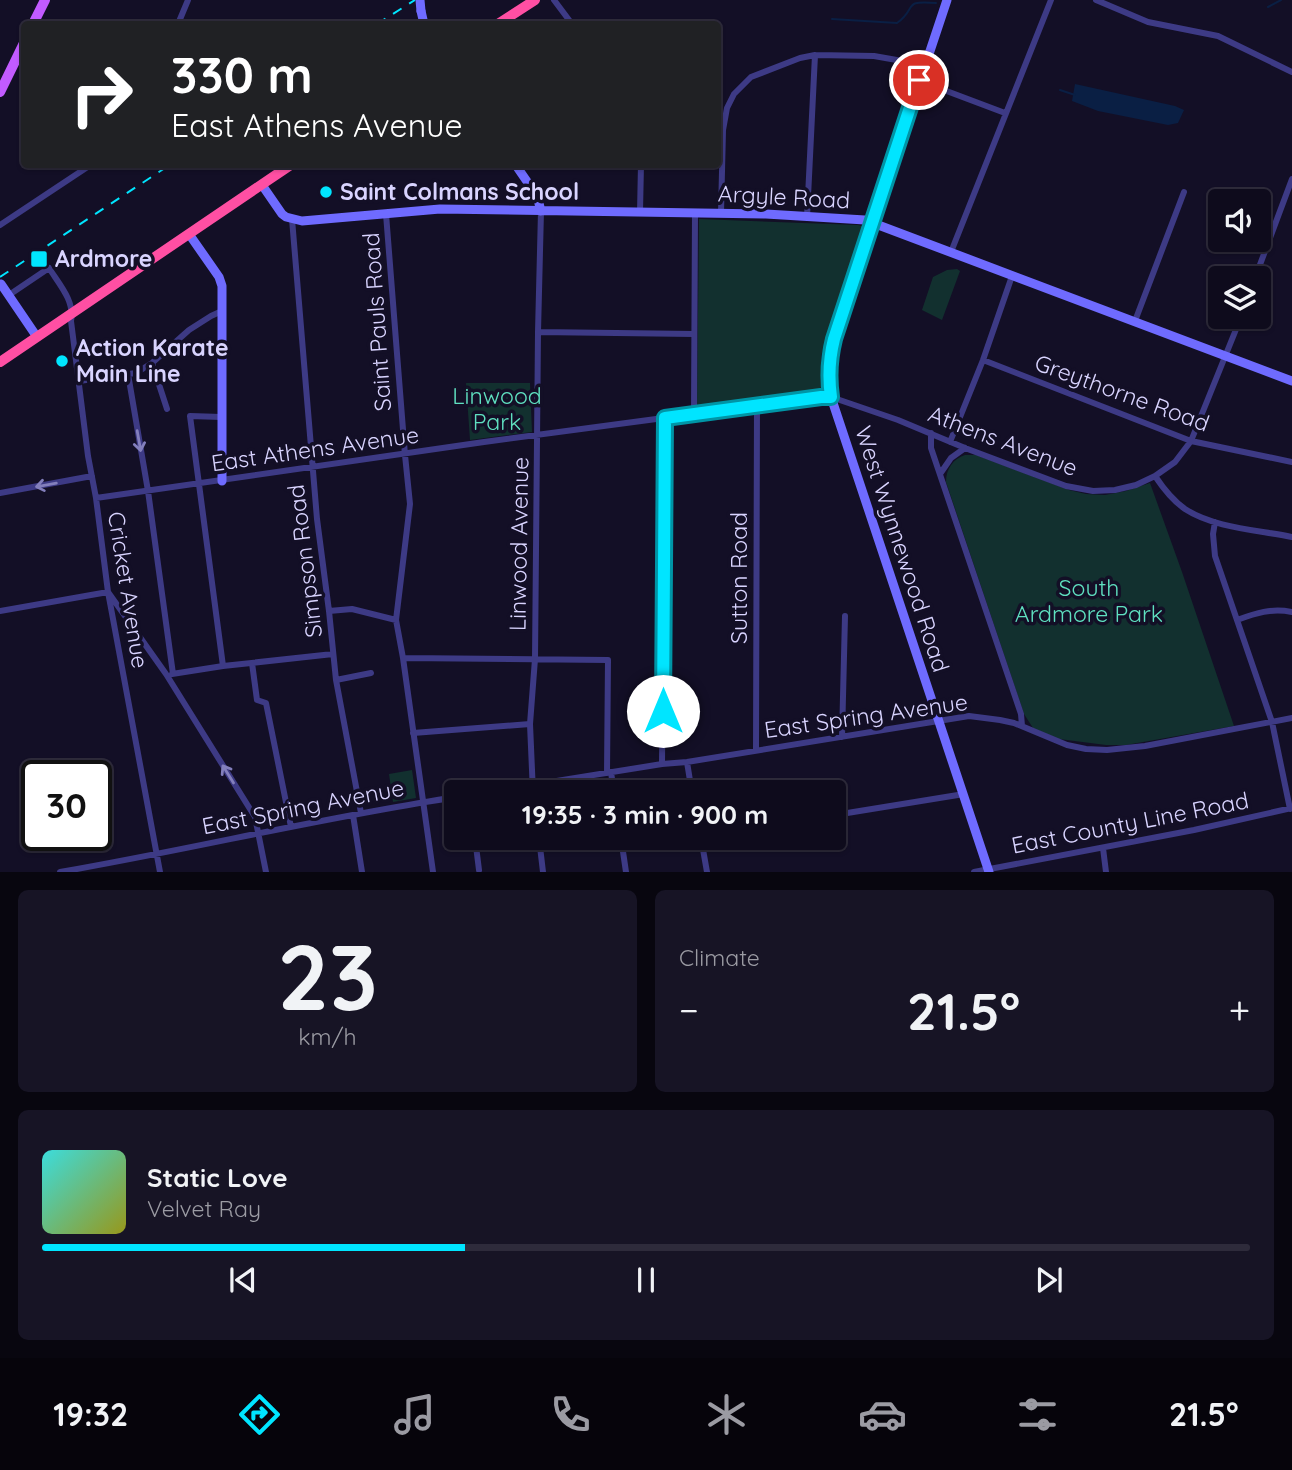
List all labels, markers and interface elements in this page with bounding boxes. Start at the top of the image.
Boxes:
text: 330 m [171,44,313,105]
icon: right [56,49,147,140]
pin [889,50,949,110]
icon: arrive [900,61,938,99]
text: East Athens Avenue [171,105,463,145]
place label: Saint Colmans School [340,177,579,206]
street label: Argyle Road [717,179,851,214]
marker: Saint Colmans School [318,184,334,200]
map controls [1208,189,1271,329]
button: sound [1208,189,1271,252]
street label: Saint Pauls Road [356,232,397,412]
place label: Ardmore [55,244,152,273]
marker: Ardmore [29,249,49,269]
button: layers [1208,266,1271,329]
place label: Action Karate Main Line [76,333,229,388]
street label: Greythorne Road [1031,348,1213,438]
marker: Action Karate Main Line [54,353,70,369]
park label: Linwood Park [452,381,542,436]
street label: Athens Avenue [924,399,1082,482]
street label: East Athens Avenue [209,420,421,477]
street label: West Wynnewood Road [849,422,956,676]
one-way arrow [133,429,146,452]
street label: Linwood Avenue [502,457,535,631]
one-way arrow [35,478,58,492]
street label: Simpson Road [281,483,328,639]
street label: Cricket Avenue [102,510,155,670]
street label: Sutton Road [724,512,753,644]
park label: South Ardmore Park [1015,573,1163,628]
position arrow [626,674,700,748]
street label: East Spring Avenue [762,687,969,744]
speed limit sign: 30 [21,760,112,851]
one-way arrow [221,765,236,784]
street label: East Spring Avenue [199,773,406,840]
street label: East County Line Road [1009,785,1251,860]
text: 19:35 · 3 min · 900 m [522,798,768,831]
text: 23 [277,919,378,1033]
text: Climate [679,943,760,972]
text: 21.5° [907,978,1020,1043]
text: − [679,986,699,1034]
text: + [1229,986,1250,1034]
text: km/h [298,1022,357,1051]
text: Static Love [147,1161,288,1194]
text: Velvet Ray [147,1194,261,1223]
icon: previous [224,1261,262,1299]
icon: pause [627,1261,665,1299]
icon: next [1030,1261,1068,1299]
icon: directions [235,1390,284,1439]
icon: music [390,1390,439,1439]
icon: phone [546,1390,595,1439]
icon: climate [702,1390,751,1439]
icon: car [858,1390,907,1439]
icon: filters [1013,1390,1062,1439]
text: 19:32 [53,1394,128,1434]
text: 21.5° [1169,1394,1239,1434]

